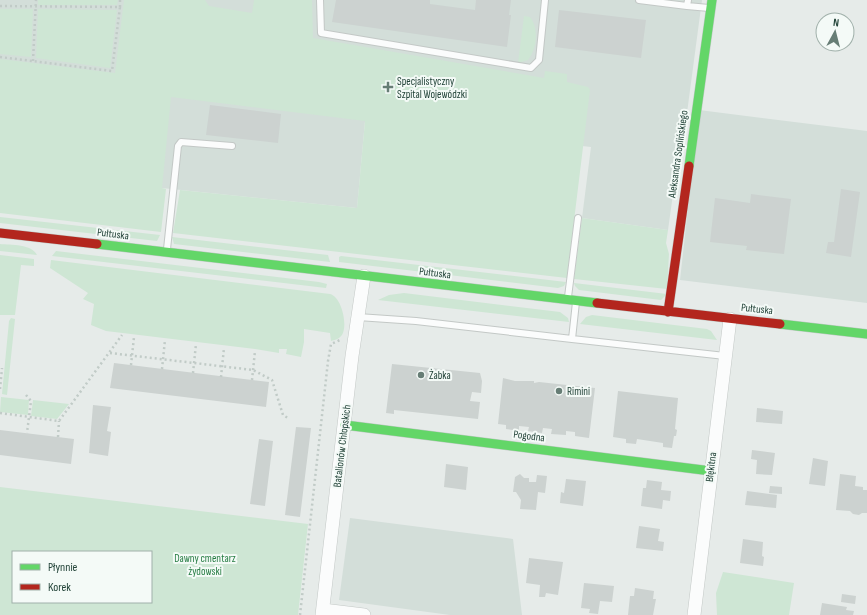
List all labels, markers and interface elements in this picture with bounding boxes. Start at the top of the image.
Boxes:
north arrow [815,12,855,52]
text: N [832,16,840,29]
place label: Specjalistyczny Szpital Wojewódzki [397,75,467,101]
marker: Specjalistyczny Szpital Wojewódzki [382,81,394,93]
street label: Aleksandra Soplińskiego [665,109,691,200]
street label: Pułtuska [96,226,130,242]
street label: Pułtuska [418,265,452,281]
street label: Pułtuska [740,301,774,317]
place label: Żabka [429,368,451,382]
marker: Żabka [416,370,426,380]
place label: Rimini [567,385,590,398]
marker: Rimini [554,386,564,396]
street label: Batalionów Chłopskich [330,404,354,488]
street label: Pogodna [513,428,545,444]
street label: Błękitna [703,451,719,483]
legend [12,551,152,603]
park label: Dawny cmentarz żydowski [174,552,236,578]
text: Płynnie [48,560,78,575]
text: Korek [48,580,71,595]

